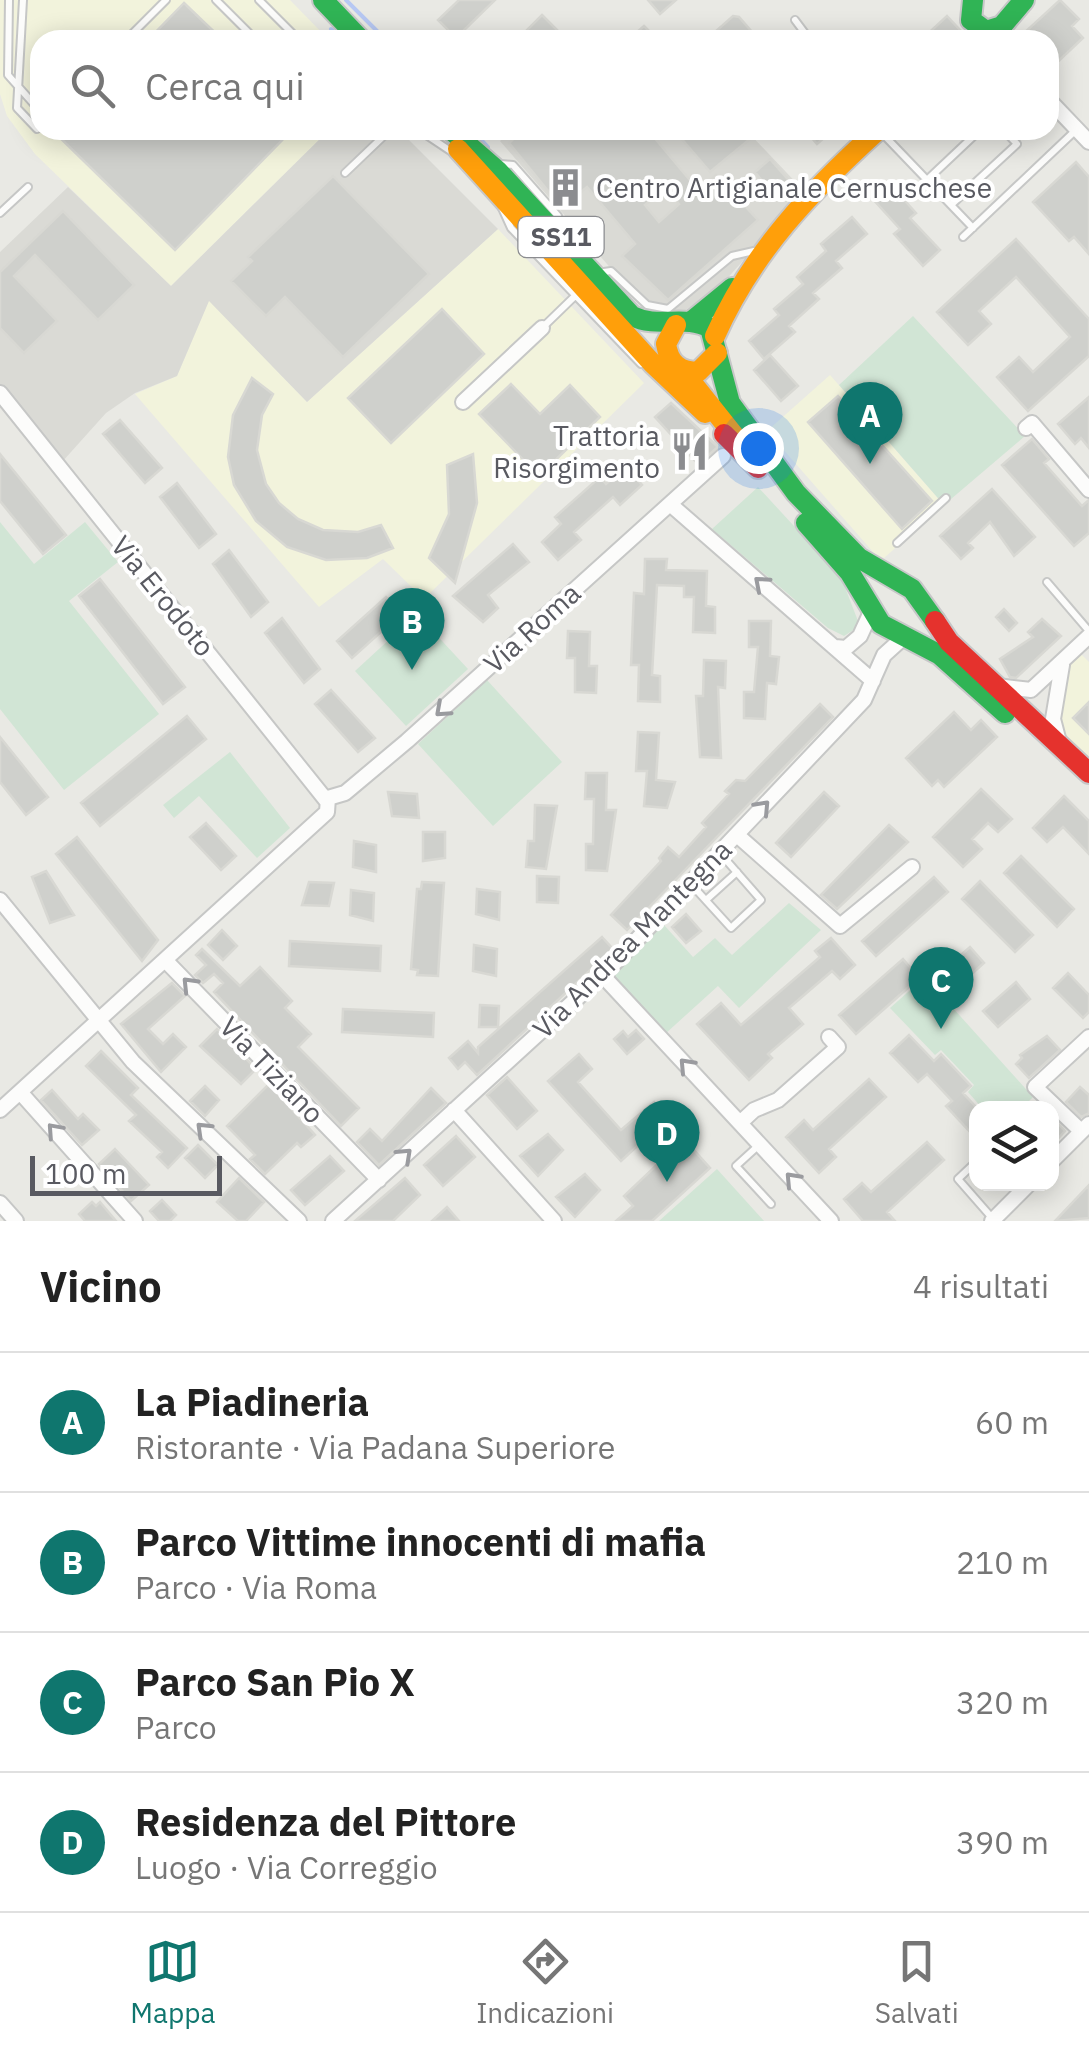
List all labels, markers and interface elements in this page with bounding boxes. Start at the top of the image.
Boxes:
search box [30,30,1059,140]
icon: search [65,58,120,113]
text: Cerca qui [145,61,305,110]
building icon: Centro Artigianale Cernuschese [545,167,587,209]
place label: Centro Artigianale Cernuschese [596,169,992,206]
road number: SS11 [518,217,604,257]
pin: A [838,382,902,464]
place label: Trattoria Risorgimento [493,417,660,486]
your location [733,423,784,474]
restaurant icon: Trattoria Risorgimento [669,431,711,473]
street label: Via Erodoto [103,528,223,664]
street label: Via Roma [475,574,588,681]
one-way arrow [754,576,773,594]
pin: B [380,588,444,670]
one-way arrow [435,698,454,716]
one-way arrow [751,800,769,819]
street label: Via Andrea Mantegna [524,831,739,1046]
pin: C [908,946,974,1029]
one-way arrow [183,978,201,996]
street label: Via Tiziano [212,1008,333,1131]
one-way arrow [680,1059,698,1077]
pin: D [634,1100,700,1182]
map controls [969,1101,1059,1191]
button: layers [969,1101,1059,1191]
one-way arrow [48,1123,66,1142]
one-way arrow [197,1123,215,1141]
one-way arrow [393,1149,412,1167]
scale bar [30,1151,222,1196]
text: 100 m [45,1155,126,1192]
one-way arrow [786,1172,804,1191]
text: Vicino [40,1259,162,1314]
text: 4 risultati [913,1265,1049,1307]
text: La Piadineria [135,1377,369,1426]
text: A [62,1401,83,1443]
text: 60 m [975,1401,1049,1443]
text: Ristorante · Via Padana Superiore [135,1426,615,1468]
text: Parco Vittime innocenti di mafia [135,1517,706,1566]
text: B [62,1541,83,1583]
text: 210 m [956,1541,1049,1583]
text: Parco · Via Roma [135,1566,377,1608]
text: Parco San Pio X [135,1657,415,1706]
text: C [62,1681,83,1723]
text: 320 m [956,1681,1049,1723]
text: Parco [135,1706,217,1748]
text: Residenza del Pittore [135,1797,516,1846]
text: D [61,1821,84,1863]
text: 390 m [956,1821,1049,1863]
text: Luogo · Via Correggio [135,1846,438,1888]
tab: Mappa [130,1934,215,2031]
tab: Indicazioni [476,1934,614,2031]
tab: Salvati [875,1934,959,2031]

